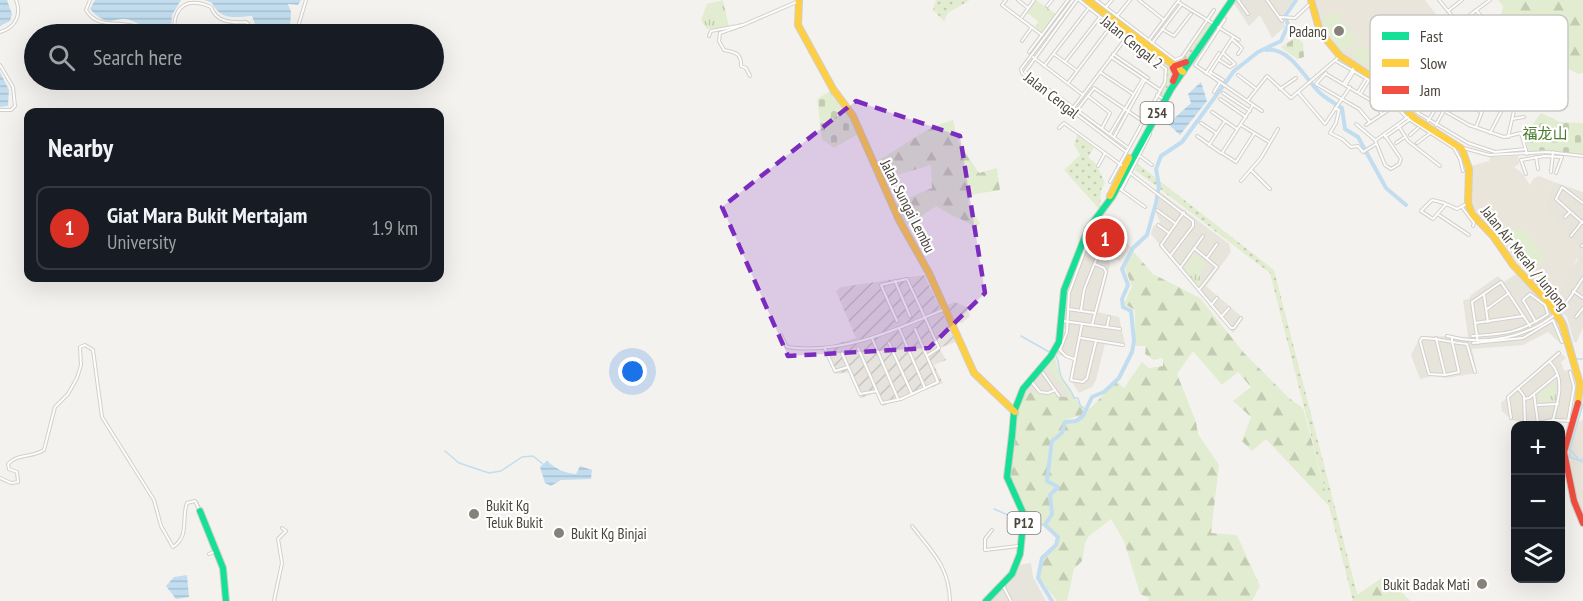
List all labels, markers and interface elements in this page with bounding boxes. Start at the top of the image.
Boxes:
street label: Jalan Cengal 2 [1096,11,1167,73]
legend [1370,15,1568,111]
place label: Padang [1289,22,1327,41]
search box [24,24,444,90]
marker: Padang [1332,24,1346,38]
text: Fast [1420,26,1443,46]
icon: search [45,41,78,74]
text: Search here [93,43,182,71]
text: Slow [1420,53,1447,73]
street label: Jalan Cengal [1020,67,1083,123]
text: Jam [1419,80,1441,100]
road number: 254 [1140,102,1174,124]
park label: 福龙山 [1522,124,1568,143]
text: Nearby [48,131,113,164]
street label: Jalan Sungai Lembu [876,155,940,256]
text: Giat Mara Bukit Mertajam [107,201,307,229]
street label: Jalan Air Merah / Junjong [1476,201,1573,314]
text: 1 [65,215,74,241]
text: 1.9 km [371,215,418,241]
pin: 1 [1086,216,1124,260]
text: University [107,229,176,255]
your location [618,357,647,386]
map controls [1511,421,1565,583]
button: + [1511,421,1565,475]
button: − [1511,475,1565,529]
place label: Bukit Kg Teluk Bukit [486,496,543,532]
marker: Bukit Kg Teluk Bukit [467,507,481,521]
road number: P12 [1008,512,1040,534]
place label: Bukit Kg Binjai [571,524,647,543]
marker: Bukit Kg Binjai [552,526,566,540]
button: layers [1511,529,1565,583]
place label: Bukit Badak Mati [1383,575,1470,594]
marker: Bukit Badak Mati [1475,577,1489,591]

